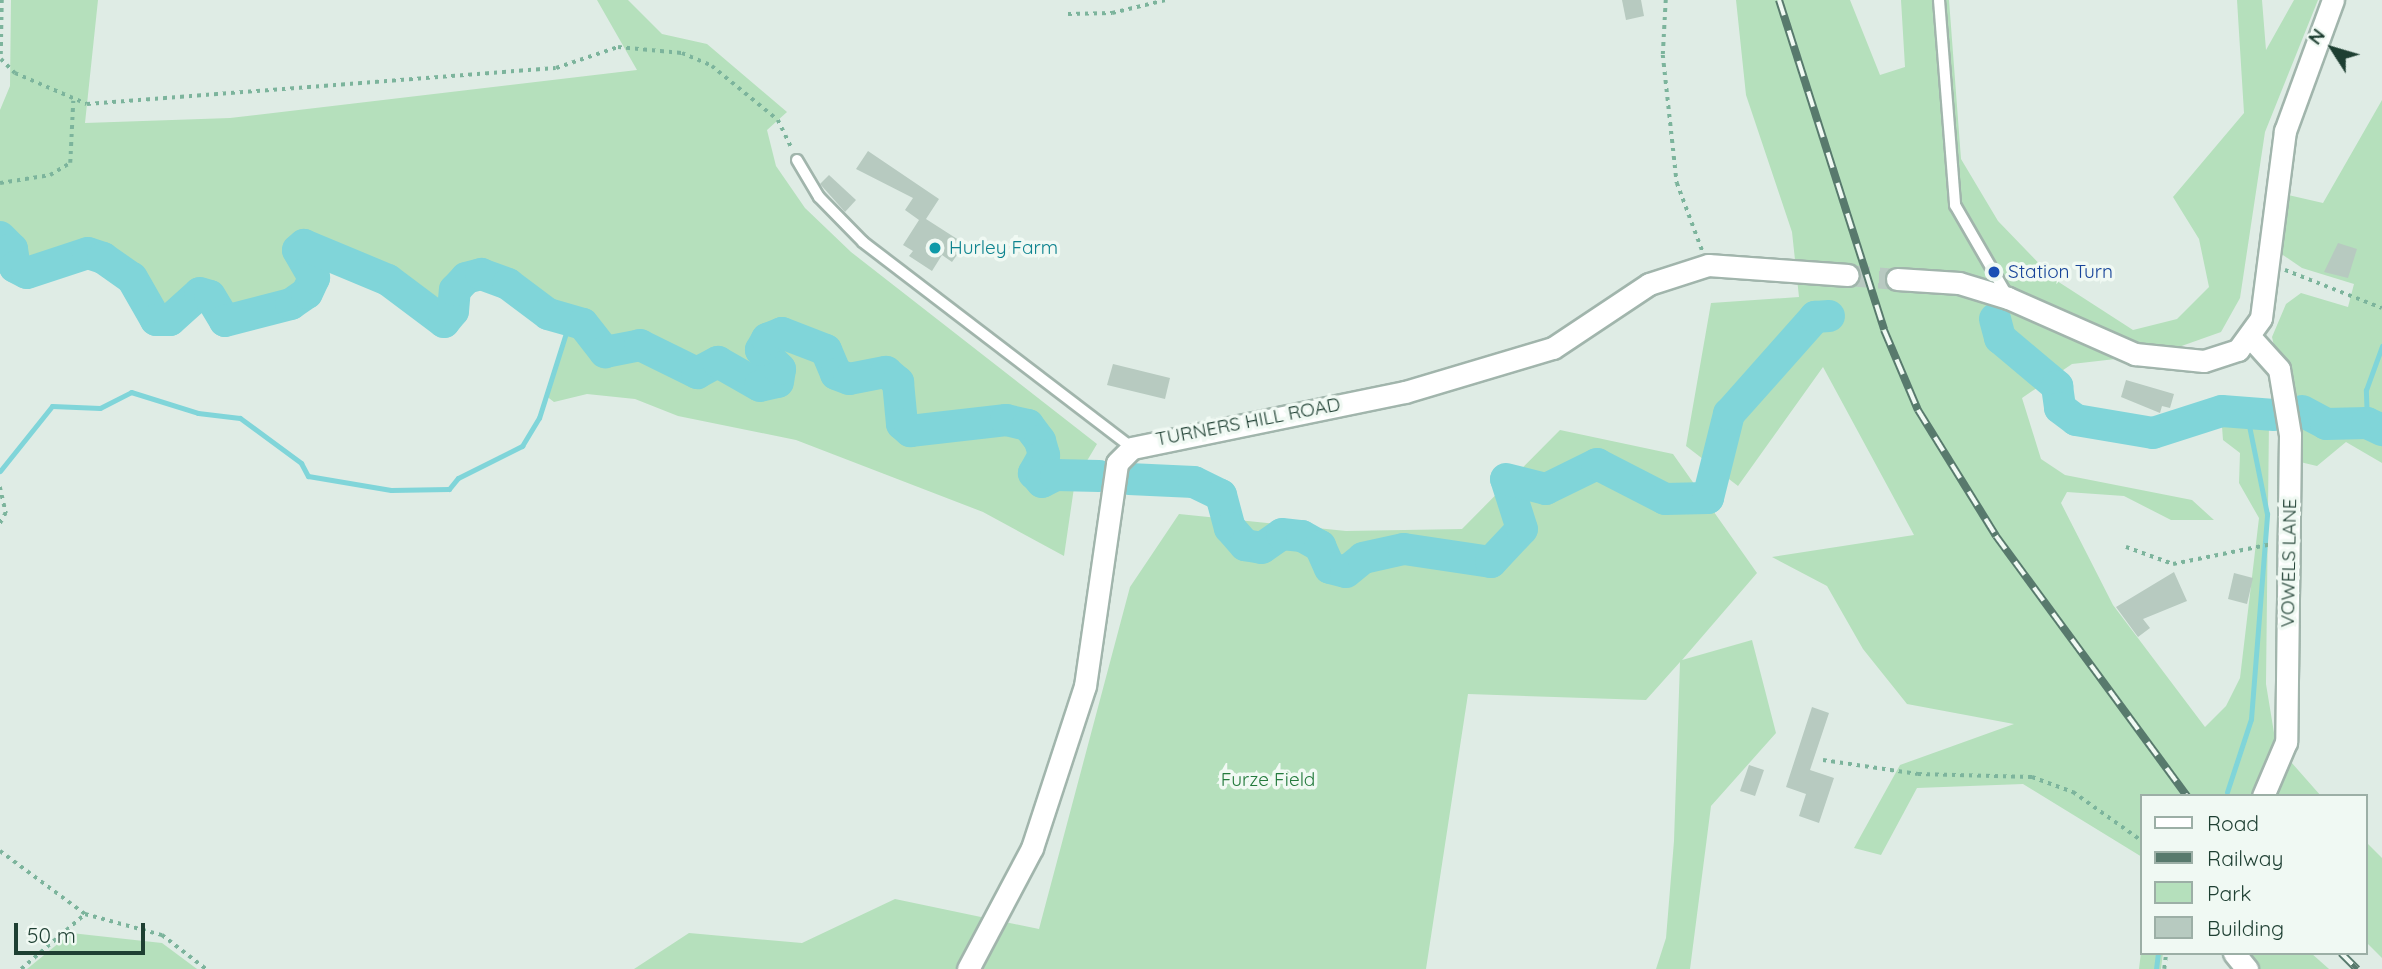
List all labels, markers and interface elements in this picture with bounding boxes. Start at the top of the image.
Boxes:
north arrow [2298,14,2368,84]
text: N [2302,24,2330,49]
place label: Hurley Farm [949,237,1058,259]
marker: Hurley Farm [927,240,943,256]
place label: Station Turn [2008,261,2113,283]
marker: Station Turn [1986,264,2002,280]
street label: TURNERS HILL ROAD [1154,393,1342,451]
street label: VOWELS LANE [2276,498,2302,628]
park label: Furze Field [1221,769,1315,791]
legend [2140,794,2368,955]
text: Road [2207,810,2259,836]
text: Railway [2207,845,2283,871]
text: Park [2207,880,2251,906]
scale bar [18,909,149,953]
text: Building [2207,915,2284,941]
text: 50 m [27,922,76,948]

